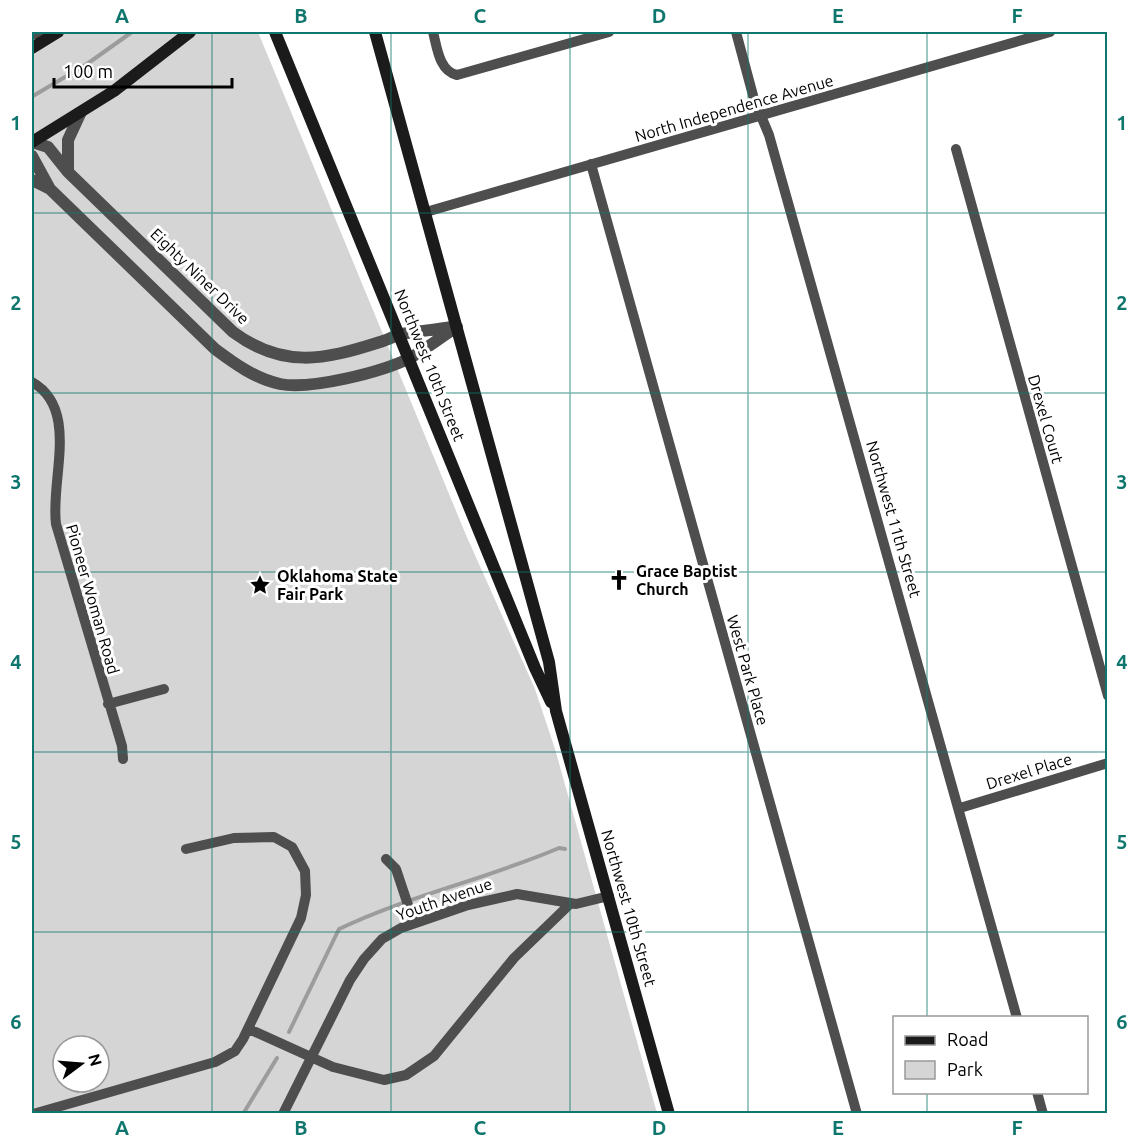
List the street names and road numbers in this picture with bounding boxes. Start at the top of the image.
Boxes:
street label: North Independence Avenue [633,71,835,145]
street label: Eighty Niner Drive [147,224,253,328]
street label: Northwest 10th Street [391,286,469,444]
street label: Drexel Court [1025,373,1067,466]
street label: Northwest 11th Street [863,439,925,600]
street label: Pioneer Woman Road [63,522,123,676]
street label: West Park Place [724,613,772,727]
street label: Drexel Place [984,749,1074,793]
street label: Northwest 10th Street [598,828,660,989]
street label: Youth Avenue [394,874,494,924]

